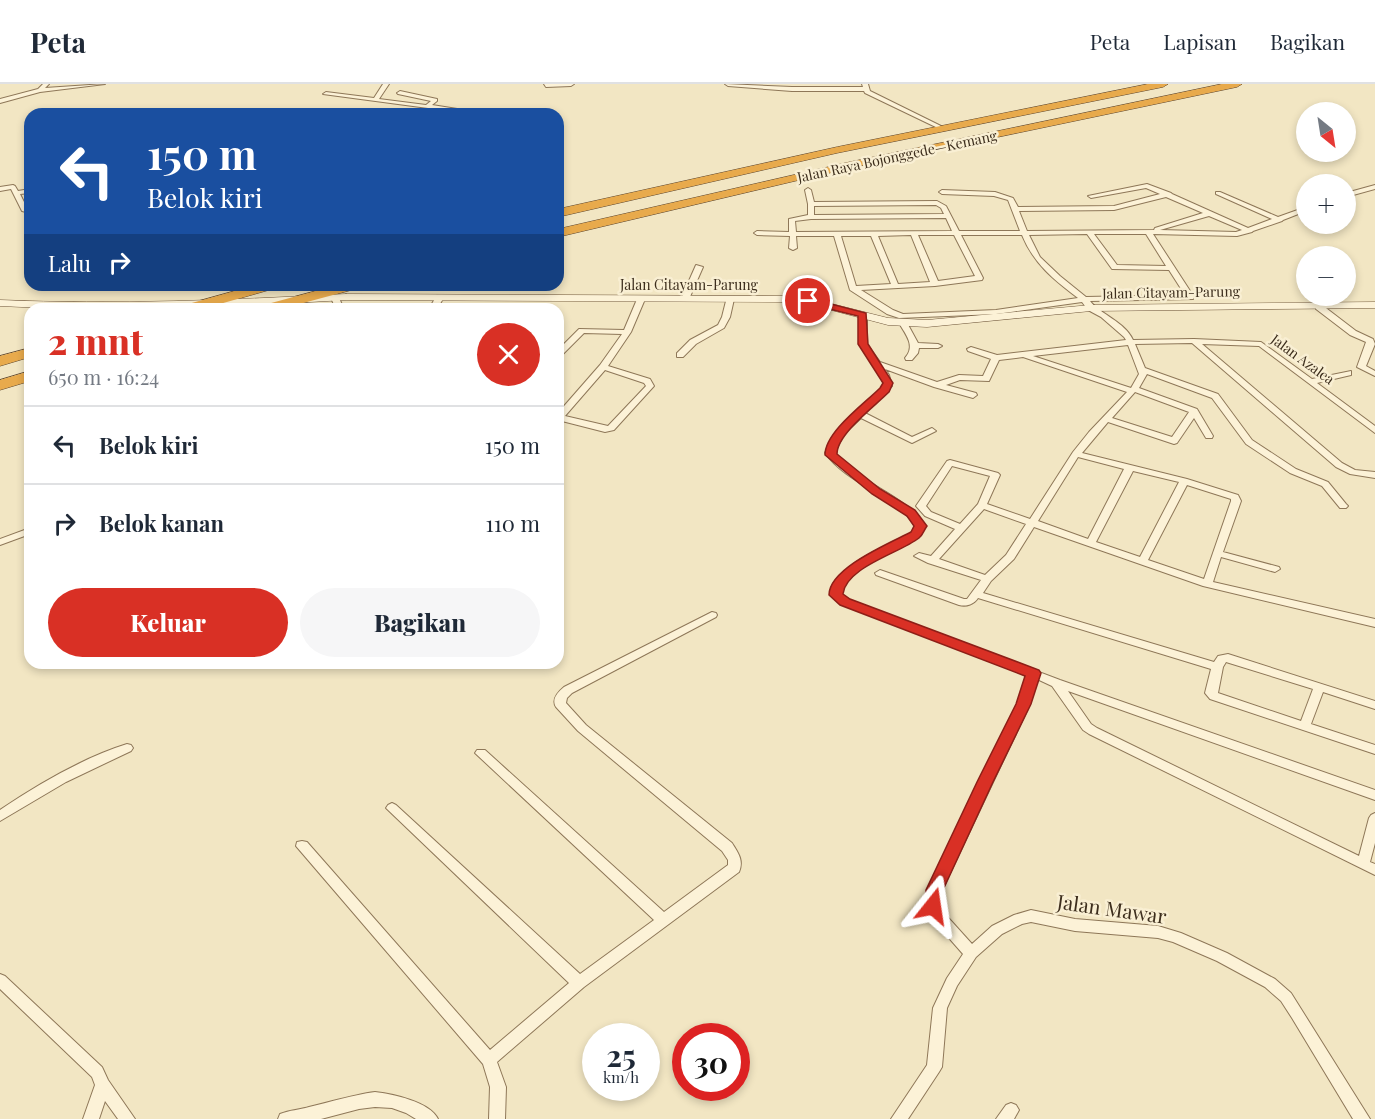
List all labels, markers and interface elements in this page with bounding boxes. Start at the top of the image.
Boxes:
text: Peta [30,23,86,60]
text: Peta [1090,27,1130,55]
text: Lapisan [1163,27,1237,55]
text: Bagikan [1270,27,1345,55]
north arrow [1296,102,1356,162]
map controls [1296,102,1356,306]
text: 150 m [147,125,257,181]
street label: Jalan Raya Bojonggede—Kemang [794,125,999,187]
icon: left [48,132,126,210]
button: + [1296,174,1356,234]
text: Belok kiri [147,179,263,215]
icon: right [103,246,136,279]
button: − [1296,246,1356,306]
text: Lalu [48,248,91,278]
street label: Jalan Citayam-Parung [619,275,759,294]
pin [782,275,833,326]
street label: Jalan Citayam-Parung [1101,281,1241,303]
icon: arrive [791,284,824,317]
text: 2 mnt [48,316,143,364]
button: close [477,323,540,386]
street label: Jalan Azalea [1267,329,1339,388]
text: 650 m · 16:24 [48,363,159,390]
icon: left [48,429,81,462]
text: Belok kiri [99,430,198,460]
text: 150 m [485,430,540,460]
icon: right [48,507,81,540]
text: Belok kanan [99,508,224,538]
text: 110 m [486,508,540,538]
button: Keluar [48,588,288,657]
button: Bagikan [300,588,540,657]
position arrow [901,874,965,938]
street label: Jalan Mawar [1055,887,1168,929]
speed limit sign: 30 [672,1023,750,1101]
text: 25 [606,1035,636,1075]
text: km/h [603,1067,639,1087]

